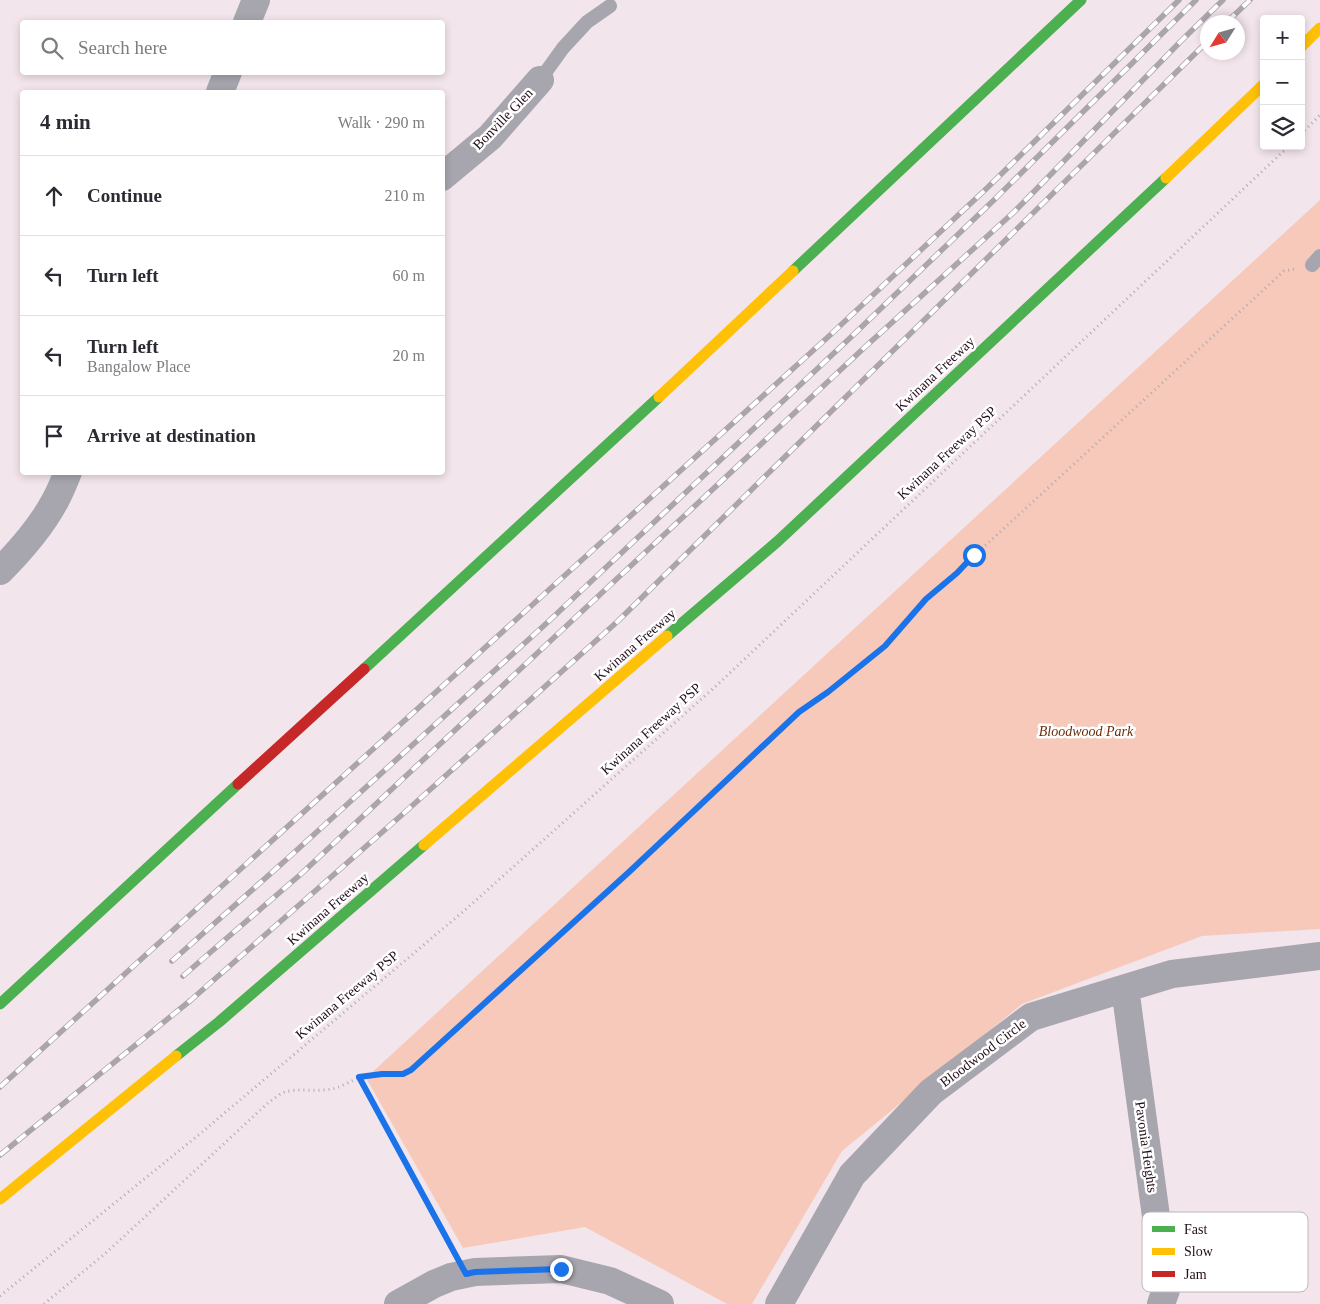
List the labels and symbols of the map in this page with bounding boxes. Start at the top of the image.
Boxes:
north arrow [1200,15,1245,60]
street label: Bonville Glen [470,85,536,153]
street label: Kwinana Freeway [892,334,978,414]
street label: Kwinana Freeway PSP [895,403,999,503]
route start [963,544,986,567]
street label: Kwinana Freeway [591,606,679,684]
street label: Kwinana Freeway PSP [598,680,704,778]
park label: Bloodwood Park [1039,724,1134,739]
street label: Kwinana Freeway [284,870,372,948]
street label: Kwinana Freeway PSP [293,948,401,1042]
street label: Bloodwood Circle [937,1016,1029,1090]
street label: Pavonia Heights [1132,1100,1160,1194]
legend [1142,1212,1308,1292]
text: Fast [1184,1222,1207,1237]
text: Slow [1184,1244,1214,1259]
route end [550,1258,573,1281]
text: Jam [1184,1267,1207,1282]

